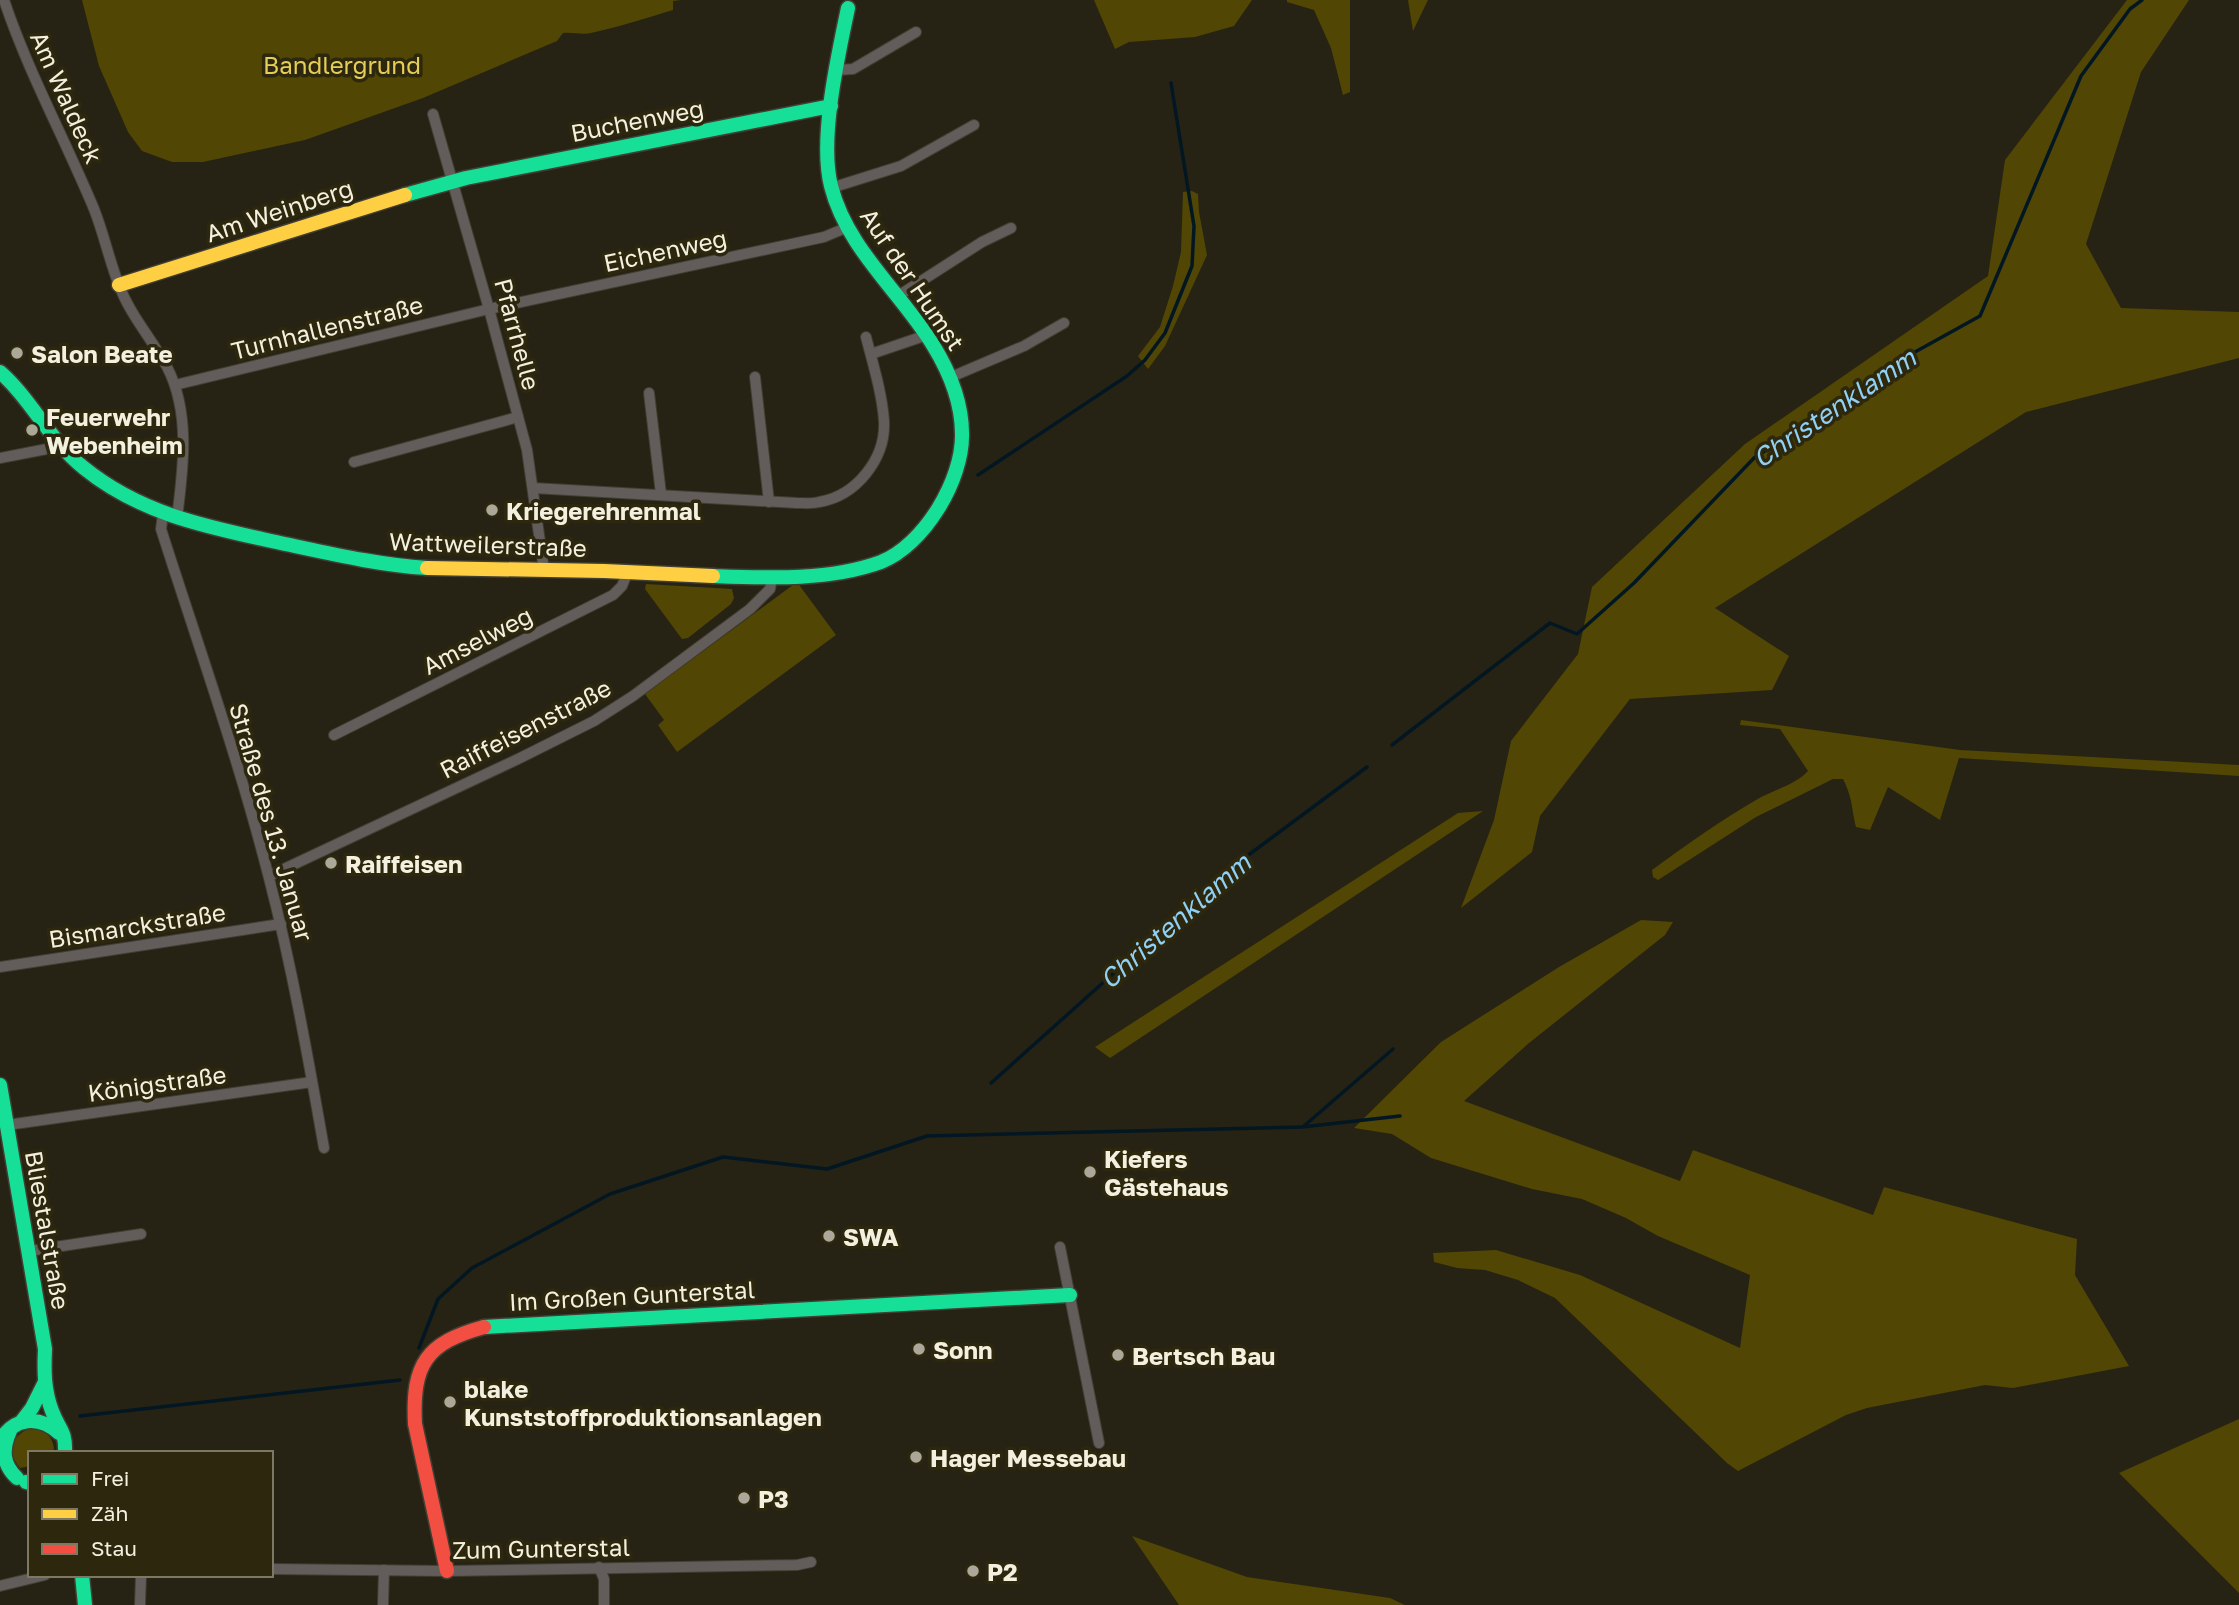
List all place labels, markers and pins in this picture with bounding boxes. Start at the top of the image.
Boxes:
place label: Salon Beate [31,339,173,368]
marker: Salon Beate [9,345,25,361]
place label: Feuerwehr Webenheim [46,402,183,459]
marker: Feuerwehr Webenheim [24,422,40,438]
place label: Kriegerehrenmal [506,496,701,525]
marker: Kriegerehrenmal [484,502,500,518]
place label: Raiffeisen [345,849,463,878]
marker: Raiffeisen [323,855,339,871]
place label: Kiefers Gästehaus [1104,1144,1229,1201]
marker: Kiefers Gästehaus [1082,1164,1098,1180]
place label: SWA [843,1222,898,1251]
marker: SWA [821,1228,837,1244]
place label: Sonn [933,1335,993,1364]
marker: Sonn [911,1341,927,1357]
place label: Bertsch Bau [1132,1341,1275,1370]
marker: Bertsch Bau [1110,1347,1126,1363]
place label: blake Kunststoffproduktionsanlagen [464,1374,822,1431]
marker: blake Kunststoffproduktionsanlagen [442,1394,458,1410]
place label: Hager Messebau [930,1443,1126,1472]
marker: Hager Messebau [908,1449,924,1465]
place label: P3 [758,1484,789,1513]
marker: P3 [736,1490,752,1506]
place label: P2 [987,1557,1018,1586]
marker: P2 [965,1563,981,1579]

